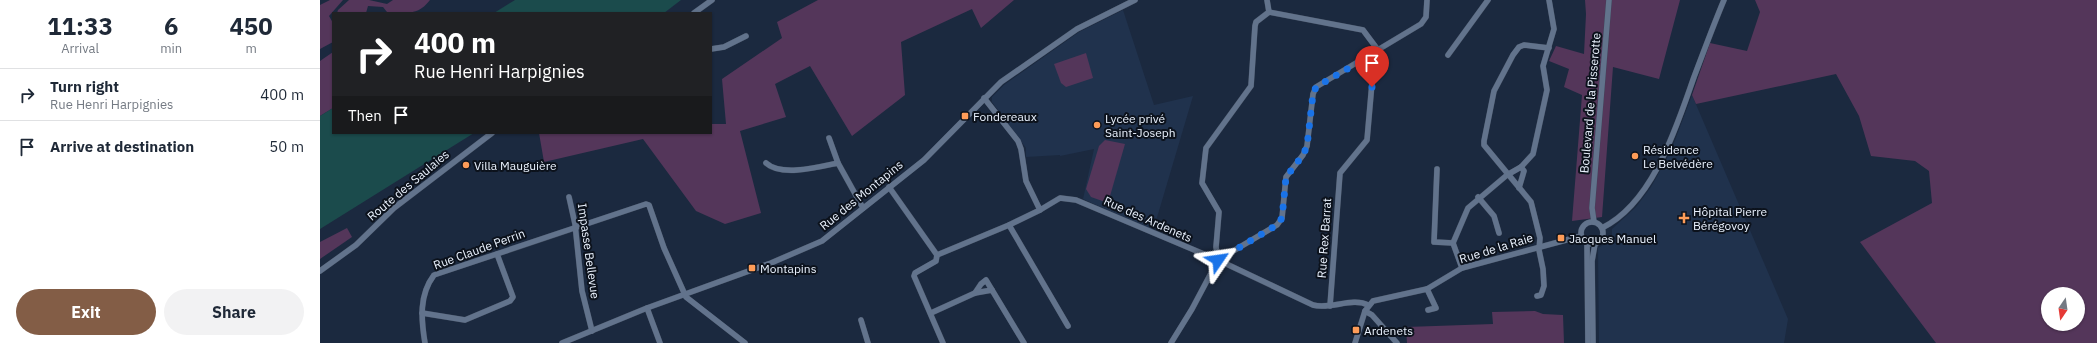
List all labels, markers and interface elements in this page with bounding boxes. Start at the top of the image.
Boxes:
text: 11:33 [47,10,113,42]
text: 6 [164,10,178,42]
text: 450 [229,10,273,42]
text: 400 m [414,24,496,61]
icon: right [348,28,400,80]
street label: Boulevard de la Pisserotte [1576,32,1604,174]
text: Arrival [61,40,99,57]
text: min [160,40,182,57]
text: m [245,40,257,57]
pin [1355,46,1389,87]
icon: arrive [1361,52,1383,74]
text: Rue Henri Harpignies [414,60,585,83]
text: Turn right [50,77,119,96]
icon: right [16,84,38,106]
text: 400 m [260,85,304,104]
text: Rue Henri Harpignies [50,96,173,113]
icon: arrive [390,104,412,126]
text: Then [348,106,382,125]
place label: Fondereaux [973,109,1037,124]
marker: Fondereaux [960,111,970,121]
place label: Lycée privé Saint-Joseph [1105,111,1176,140]
marker: Lycée privé Saint-Joseph [1092,120,1102,130]
icon: arrive [16,136,38,158]
text: Arrive at destination [50,137,194,156]
text: 50 m [269,137,304,156]
place label: Résidence Le Belvédère [1643,142,1713,171]
street label: Route des Saulaies [364,146,452,224]
marker: Résidence Le Belvédère [1630,151,1640,161]
street label: Rue des Montapins [816,157,906,233]
place label: Villa Mauguière [474,158,557,173]
marker: Villa Mauguière [461,160,471,170]
street label: Rue des Ardenets [1101,193,1195,245]
street label: Rue Rex Barrat [1314,197,1334,279]
street label: Impasse Bellevue [575,202,603,300]
place label: Hôpital Pierre Bérégovoy [1693,204,1767,233]
marker: Hôpital Pierre Bérégovoy [1678,212,1690,224]
street label: Rue Claude Perrin [431,225,527,273]
street label: Rue de la Raie [1457,230,1535,266]
place label: Jacques Manuel [1569,231,1656,246]
marker: Jacques Manuel [1556,233,1566,243]
position arrow [1197,239,1239,281]
place label: Montapins [760,261,817,276]
marker: Montapins [747,263,757,273]
north arrow [2041,287,2085,331]
map controls [2041,287,2085,331]
button: Exit [16,289,156,335]
button: Share [164,289,304,335]
place label: Ardenets [1364,323,1413,338]
marker: Ardenets [1351,325,1361,335]

